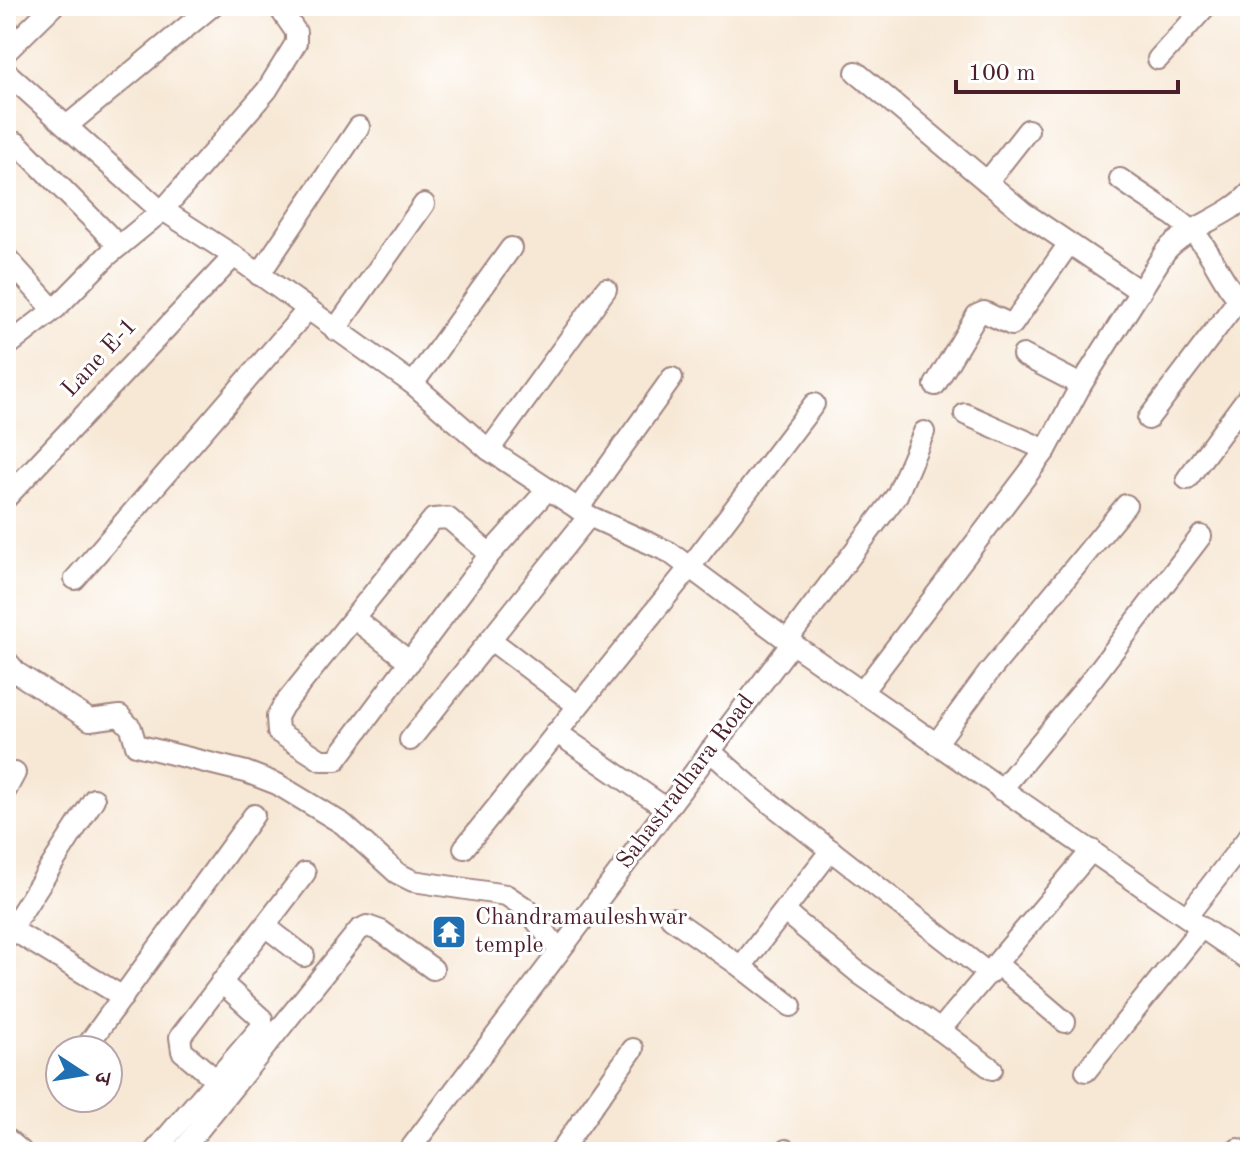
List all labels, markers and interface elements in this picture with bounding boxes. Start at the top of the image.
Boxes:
scale bar [956,44,1178,94]
text: 100 m [968,62,1036,86]
street label: Lane E-1 [58,314,142,402]
street label: Sahastradhara Road [613,690,759,874]
place label: Chandramauleshwar temple [475,906,688,958]
temple icon: Chandramauleshwar temple [430,913,468,951]
north arrow [44,1034,124,1114]
text: उ [89,1068,114,1087]

